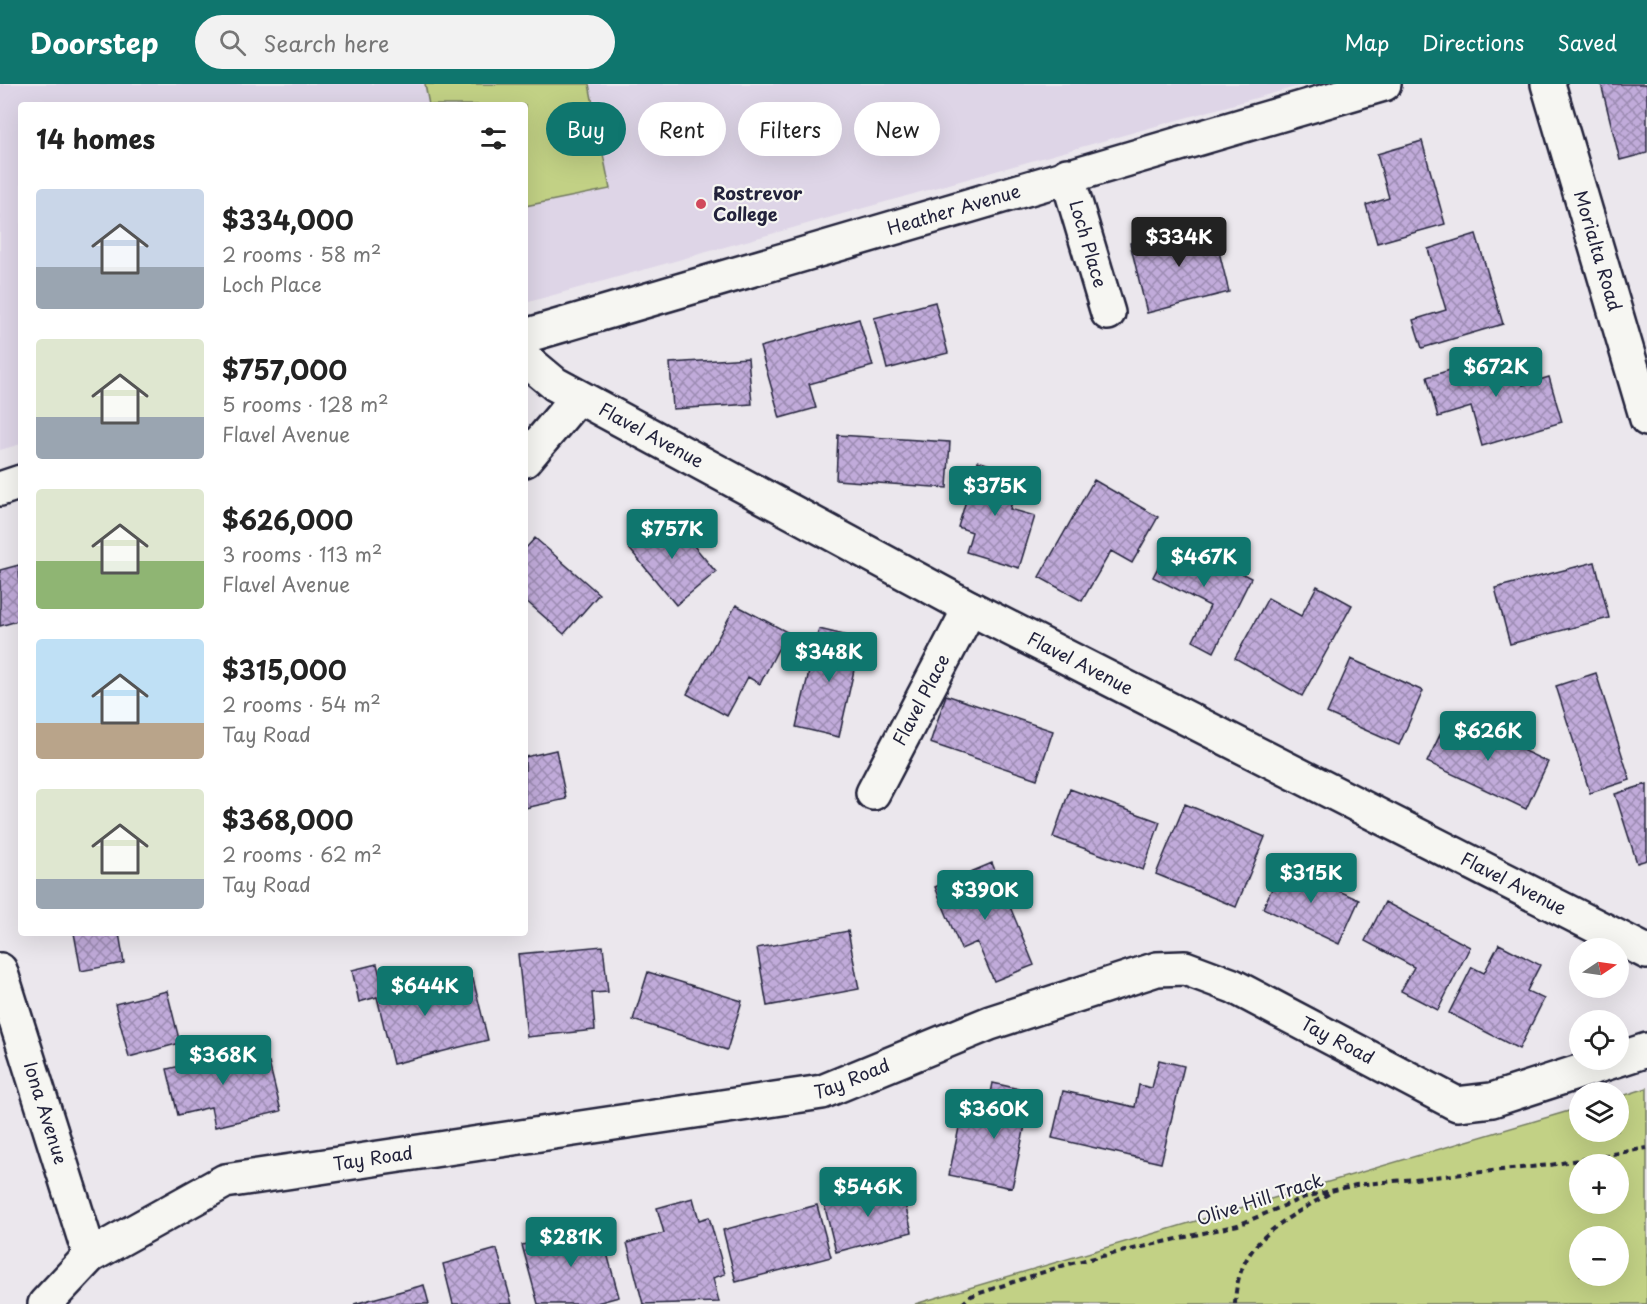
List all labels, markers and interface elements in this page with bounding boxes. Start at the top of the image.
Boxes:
search box [195,15,615,69]
text: Doorstep [30,21,159,64]
icon: search [216,26,249,59]
text: Search here [264,26,389,59]
text: Map [1344,26,1389,58]
text: Directions [1422,26,1524,58]
text: Saved [1557,26,1617,58]
chip: Buy [546,102,626,156]
chip: Rent [638,102,726,156]
chip: Filters [738,102,842,156]
chip: New [854,102,940,156]
text: 14 homes [36,119,155,158]
icon: filters [477,122,510,155]
street label: Heather Avenue [884,176,1023,241]
place label: Rostrevor College [713,179,803,227]
street label: Morialta Road [1568,187,1629,314]
marker: Rostrevor College [694,197,708,211]
street label: Loch Place [1063,197,1115,291]
text: $334,000 [222,200,354,239]
icon: home [84,213,156,285]
pin: $334K [1137,217,1221,268]
text: $334K [1145,221,1213,251]
text: 2 rooms · 58 m² [222,239,381,269]
text: Loch Place [222,269,322,299]
pin: $672K [1454,347,1538,398]
text: $757,000 [222,350,347,389]
text: $672K [1463,351,1529,381]
icon: home [84,363,156,435]
text: 5 rooms · 128 m² [222,389,388,419]
street label: Flavel Avenue [594,395,709,474]
text: Flavel Avenue [222,419,350,449]
pin: $375K [953,466,1037,517]
text: $375K [963,470,1027,500]
text: $626,000 [222,500,353,539]
pin: $757K [630,509,714,560]
icon: home [84,513,156,585]
text: $757K [641,513,703,543]
pin: $467K [1162,537,1246,588]
text: 3 rooms · 113 m² [222,539,382,569]
text: $467K [1171,541,1237,571]
text: Flavel Avenue [222,569,350,599]
street label: Flavel Avenue [1023,624,1138,701]
pin: $348K [787,632,871,683]
text: $348K [795,636,863,666]
street label: Flavel Place [885,649,956,750]
text: $315,000 [222,650,347,689]
icon: home [84,663,156,735]
text: 2 rooms · 54 m² [222,689,381,719]
pin: $626K [1446,711,1530,762]
text: $626K [1454,715,1522,745]
text: Tay Road [222,719,311,749]
text: $368,000 [222,800,354,839]
icon: home [84,813,156,885]
text: 2 rooms · 62 m² [222,839,382,869]
street label: Flavel Avenue [1456,844,1572,921]
pin: $315K [1269,853,1353,904]
text: $315K [1280,857,1342,887]
text: Tay Road [222,869,311,899]
pin: $390K [943,870,1027,921]
text: $390K [951,874,1019,904]
north arrow [1569,938,1629,998]
map controls [1569,938,1629,1286]
pin: $644K [383,966,467,1017]
text: $644K [391,970,459,1000]
street label: Tay Road [1296,1009,1380,1070]
button: locate [1569,1010,1629,1070]
pin: $368K [181,1035,265,1086]
text: $368K [189,1039,257,1069]
street label: Tay Road [812,1051,893,1105]
street label: Iona Avenue [18,1058,75,1167]
button: layers [1569,1082,1629,1142]
pin: $360K [952,1089,1036,1140]
text: $360K [959,1093,1029,1123]
street label: Tay Road [331,1138,415,1177]
button: + [1569,1154,1629,1214]
street label: Olive Hill Track [1193,1165,1326,1232]
pin: $546K [826,1167,910,1218]
text: $546K [834,1171,903,1201]
pin: $281K [529,1217,613,1268]
text: $281K [540,1221,602,1251]
button: − [1569,1226,1629,1286]

